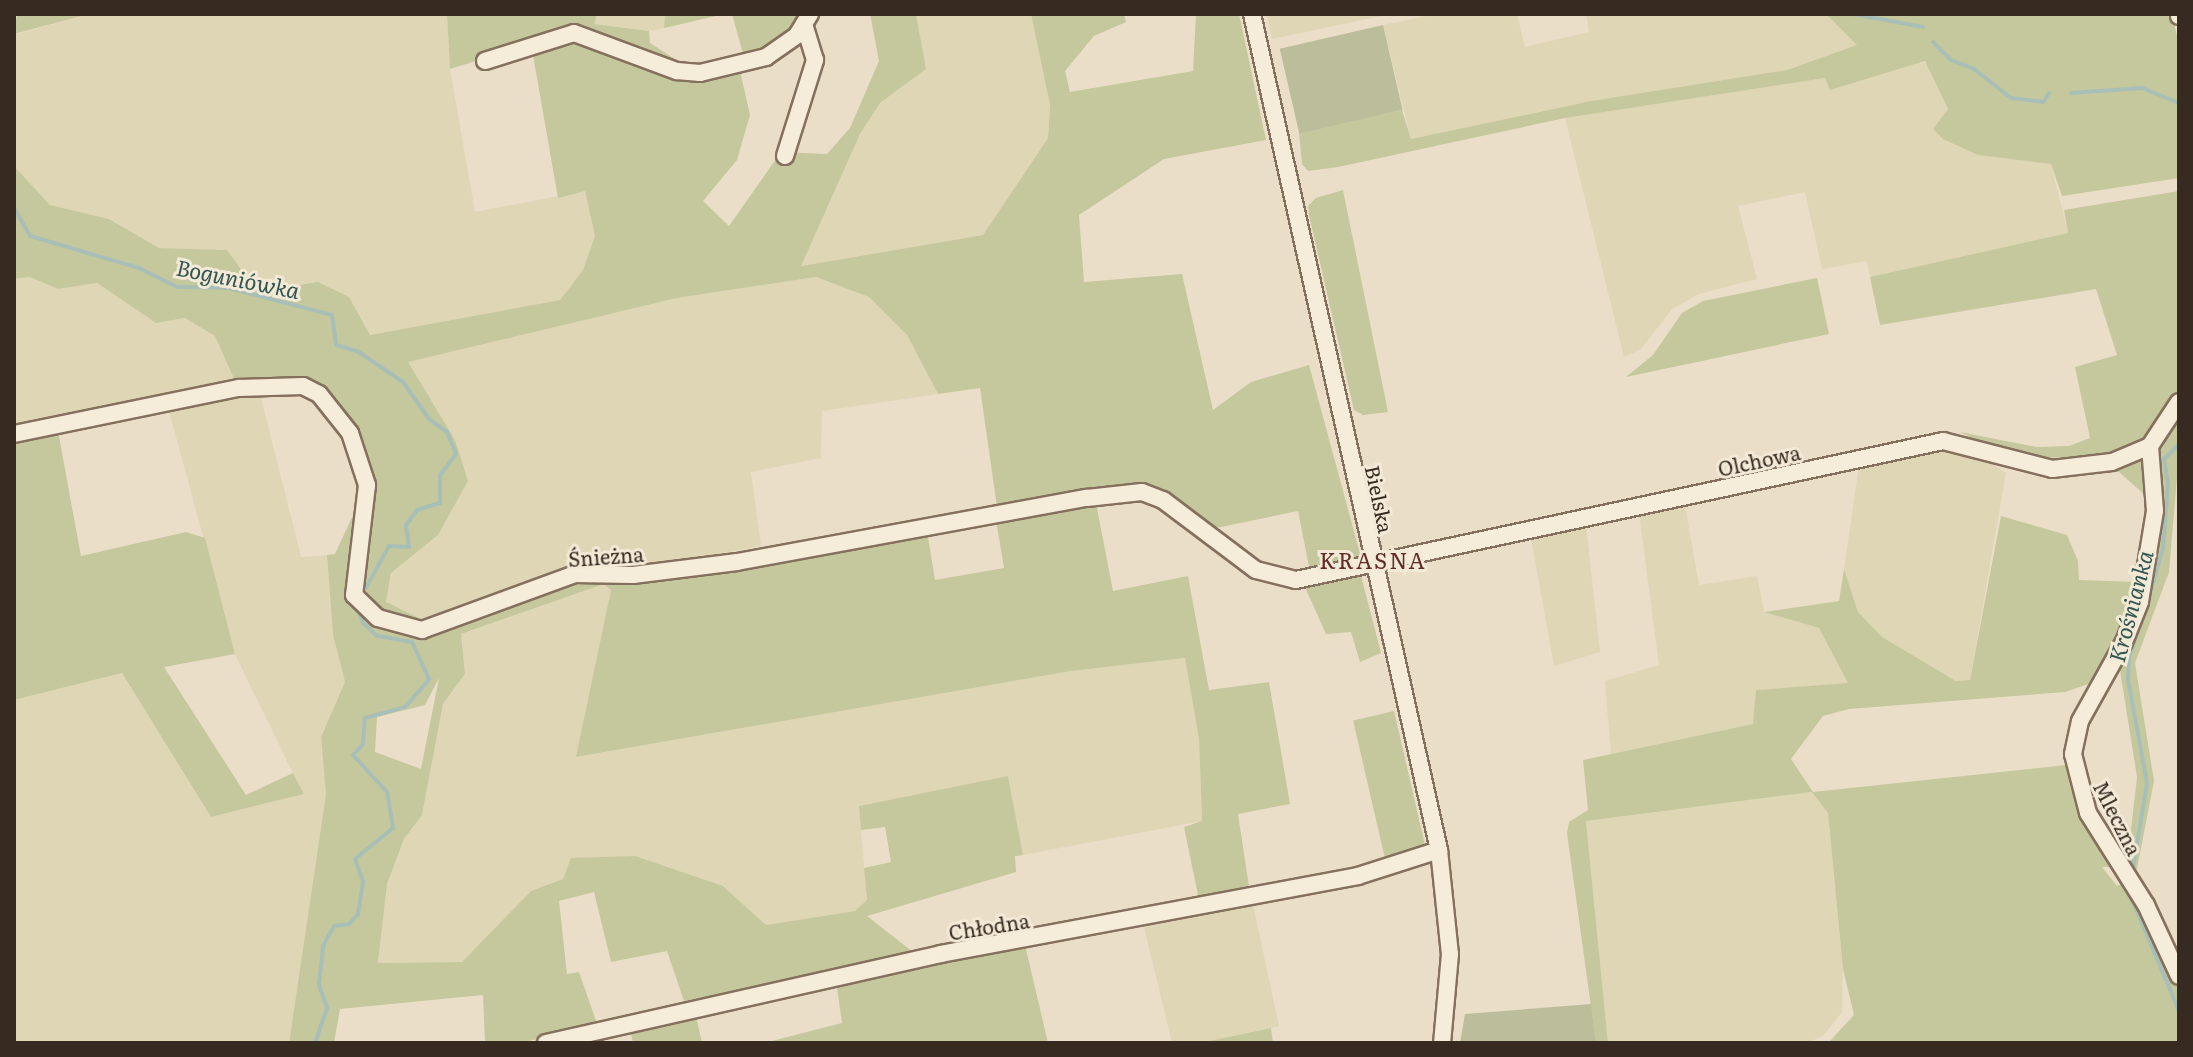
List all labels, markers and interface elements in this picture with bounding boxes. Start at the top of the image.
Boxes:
water label: Boguniówka [174,253,302,303]
street label: Olchowa [1716,440,1802,480]
street label: Bielska [1361,463,1399,535]
street label: Śnieżna [567,541,645,571]
district label: KRASNA [1319,547,1427,573]
water label: Krośnianka [2102,547,2158,665]
street label: Mleczna [2089,777,2147,859]
street label: Chłodna [947,908,1031,944]

